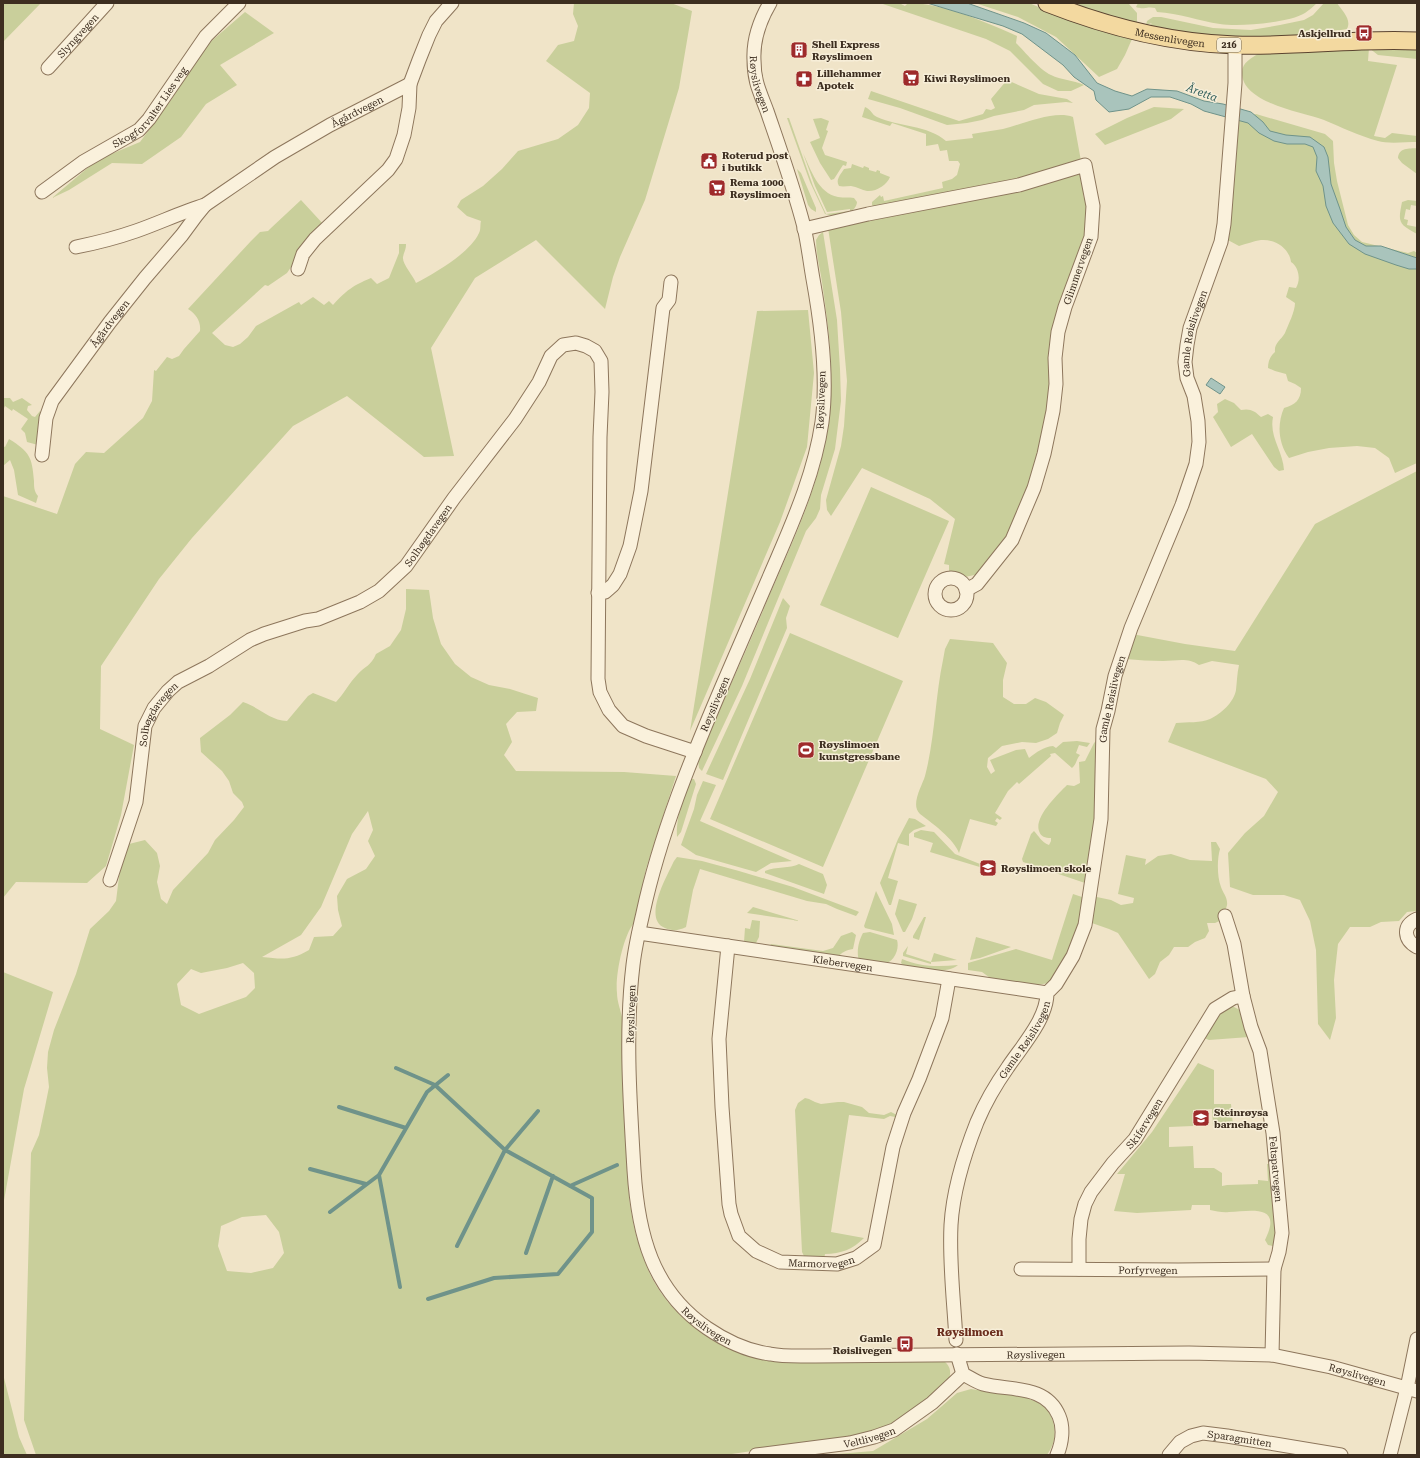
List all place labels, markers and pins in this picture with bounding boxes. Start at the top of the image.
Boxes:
bus stop icon: Askjellrud [1354,23,1374,43]
place label: Askjellrud [1298,28,1351,39]
place label: Shell Express Røyslimoen [812,39,880,62]
building icon: Shell Express Røyslimoen [789,40,809,60]
place label: Lillehammer Apotek [817,68,882,91]
supermarket icon: Kiwi Røyslimoen [901,68,921,88]
pharmacy icon: Lillehammer Apotek [794,69,814,89]
place label: Kiwi Røyslimoen [924,73,1010,84]
place label: Roterud post i butikk [722,150,788,173]
public building icon: Roterud post i butikk [699,151,719,171]
place label: Rema 1000 Røyslimoen [730,177,791,200]
supermarket icon: Rema 1000 Røyslimoen [707,178,727,198]
place label: Røyslimoen kunstgressbane [819,739,900,762]
sports icon: Røyslimoen kunstgressbane [796,740,816,760]
school or university icon: Røyslimoen skole [978,858,998,878]
place label: Røyslimoen skole [1001,863,1091,874]
place label: Steinrøysa barnehage [1214,1107,1268,1130]
school or university icon: Steinrøysa barnehage [1191,1108,1211,1128]
place label: Gamle Røislivegen [833,1333,892,1356]
bus stop icon: Gamle Røislivegen [895,1334,915,1354]

